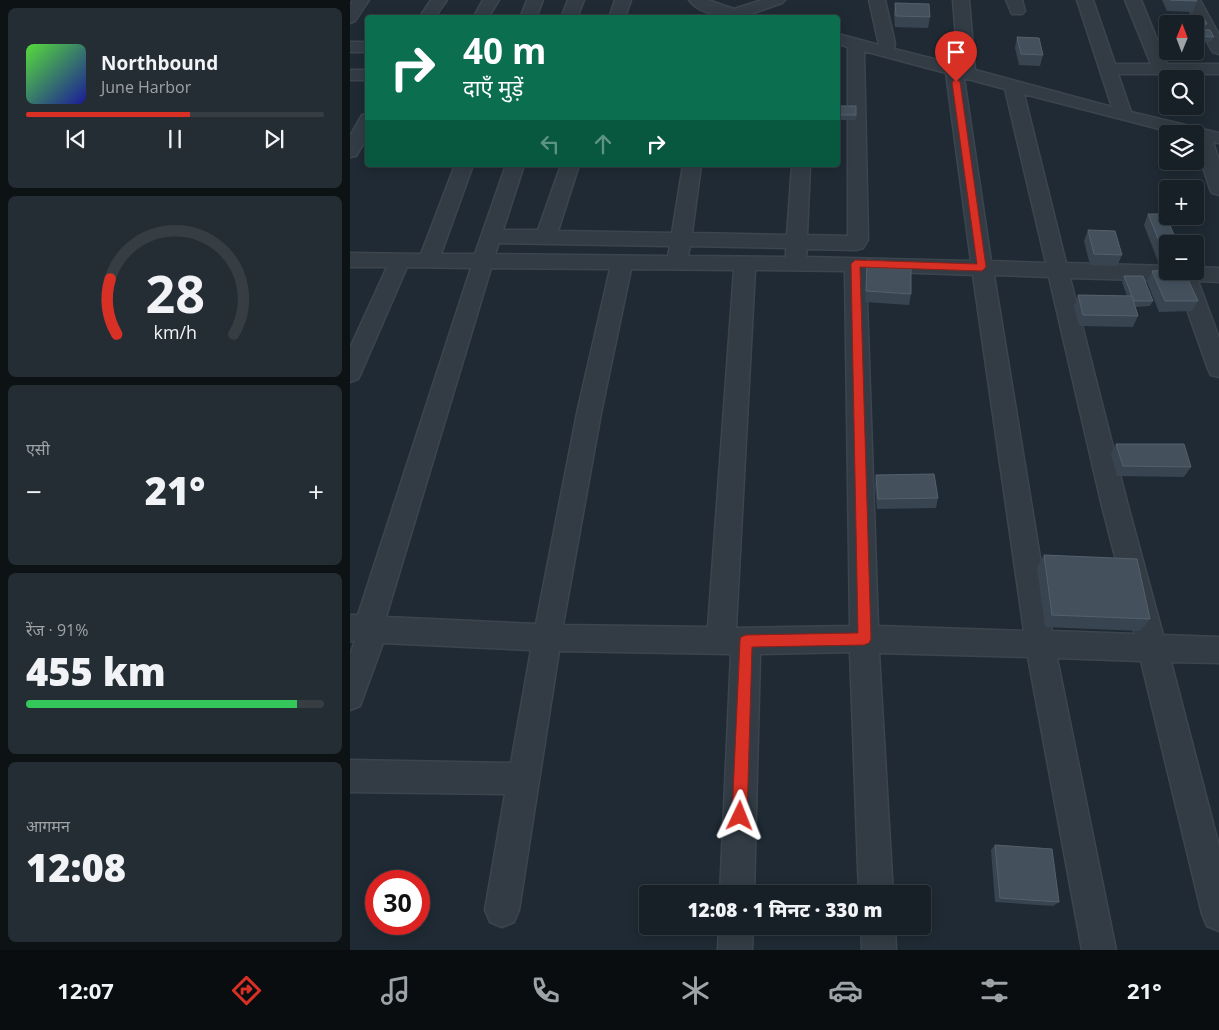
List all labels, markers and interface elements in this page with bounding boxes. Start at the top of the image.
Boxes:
north arrow [1159,15,1204,60]
map controls [1159,15,1204,280]
text: 40 m [463,27,546,74]
pin [935,31,977,82]
icon: right [380,35,445,100]
icon: arrive [942,38,970,66]
text: Northbound [101,50,218,76]
button: search [1159,70,1204,115]
text: दाएँ मुड़ें [463,72,523,102]
text: June Harbor [101,76,191,98]
icon: previous [62,125,90,153]
icon: pause [161,125,189,153]
icon: next [260,125,288,153]
button: layers [1159,125,1204,170]
icon: left [536,130,564,158]
icon: ahead [589,130,617,158]
icon: right [642,130,670,158]
button: + [1159,180,1204,225]
button: − [1159,235,1204,280]
text: 28 [145,257,205,328]
text: km/h [153,320,197,344]
text: एसी [26,438,50,460]
text: 21° [145,464,205,516]
text: − [26,472,42,510]
text: + [308,472,324,510]
text: रेंज · 91% [26,619,88,641]
text: 455 km [26,645,166,697]
position arrow [713,789,765,841]
text: आगमन [26,815,70,837]
text: 12:08 [26,841,126,893]
speed limit sign: 30 [365,870,430,935]
text: 12:08 · 1 मिनट · 330 m [687,897,883,923]
icon: directions [229,973,264,1008]
icon: music [378,973,413,1008]
icon: phone [528,973,563,1008]
icon: climate [678,973,713,1008]
icon: car [828,973,863,1008]
icon: filters [977,973,1012,1008]
text: 12:07 [57,975,114,1005]
text: 21° [1127,975,1162,1005]

